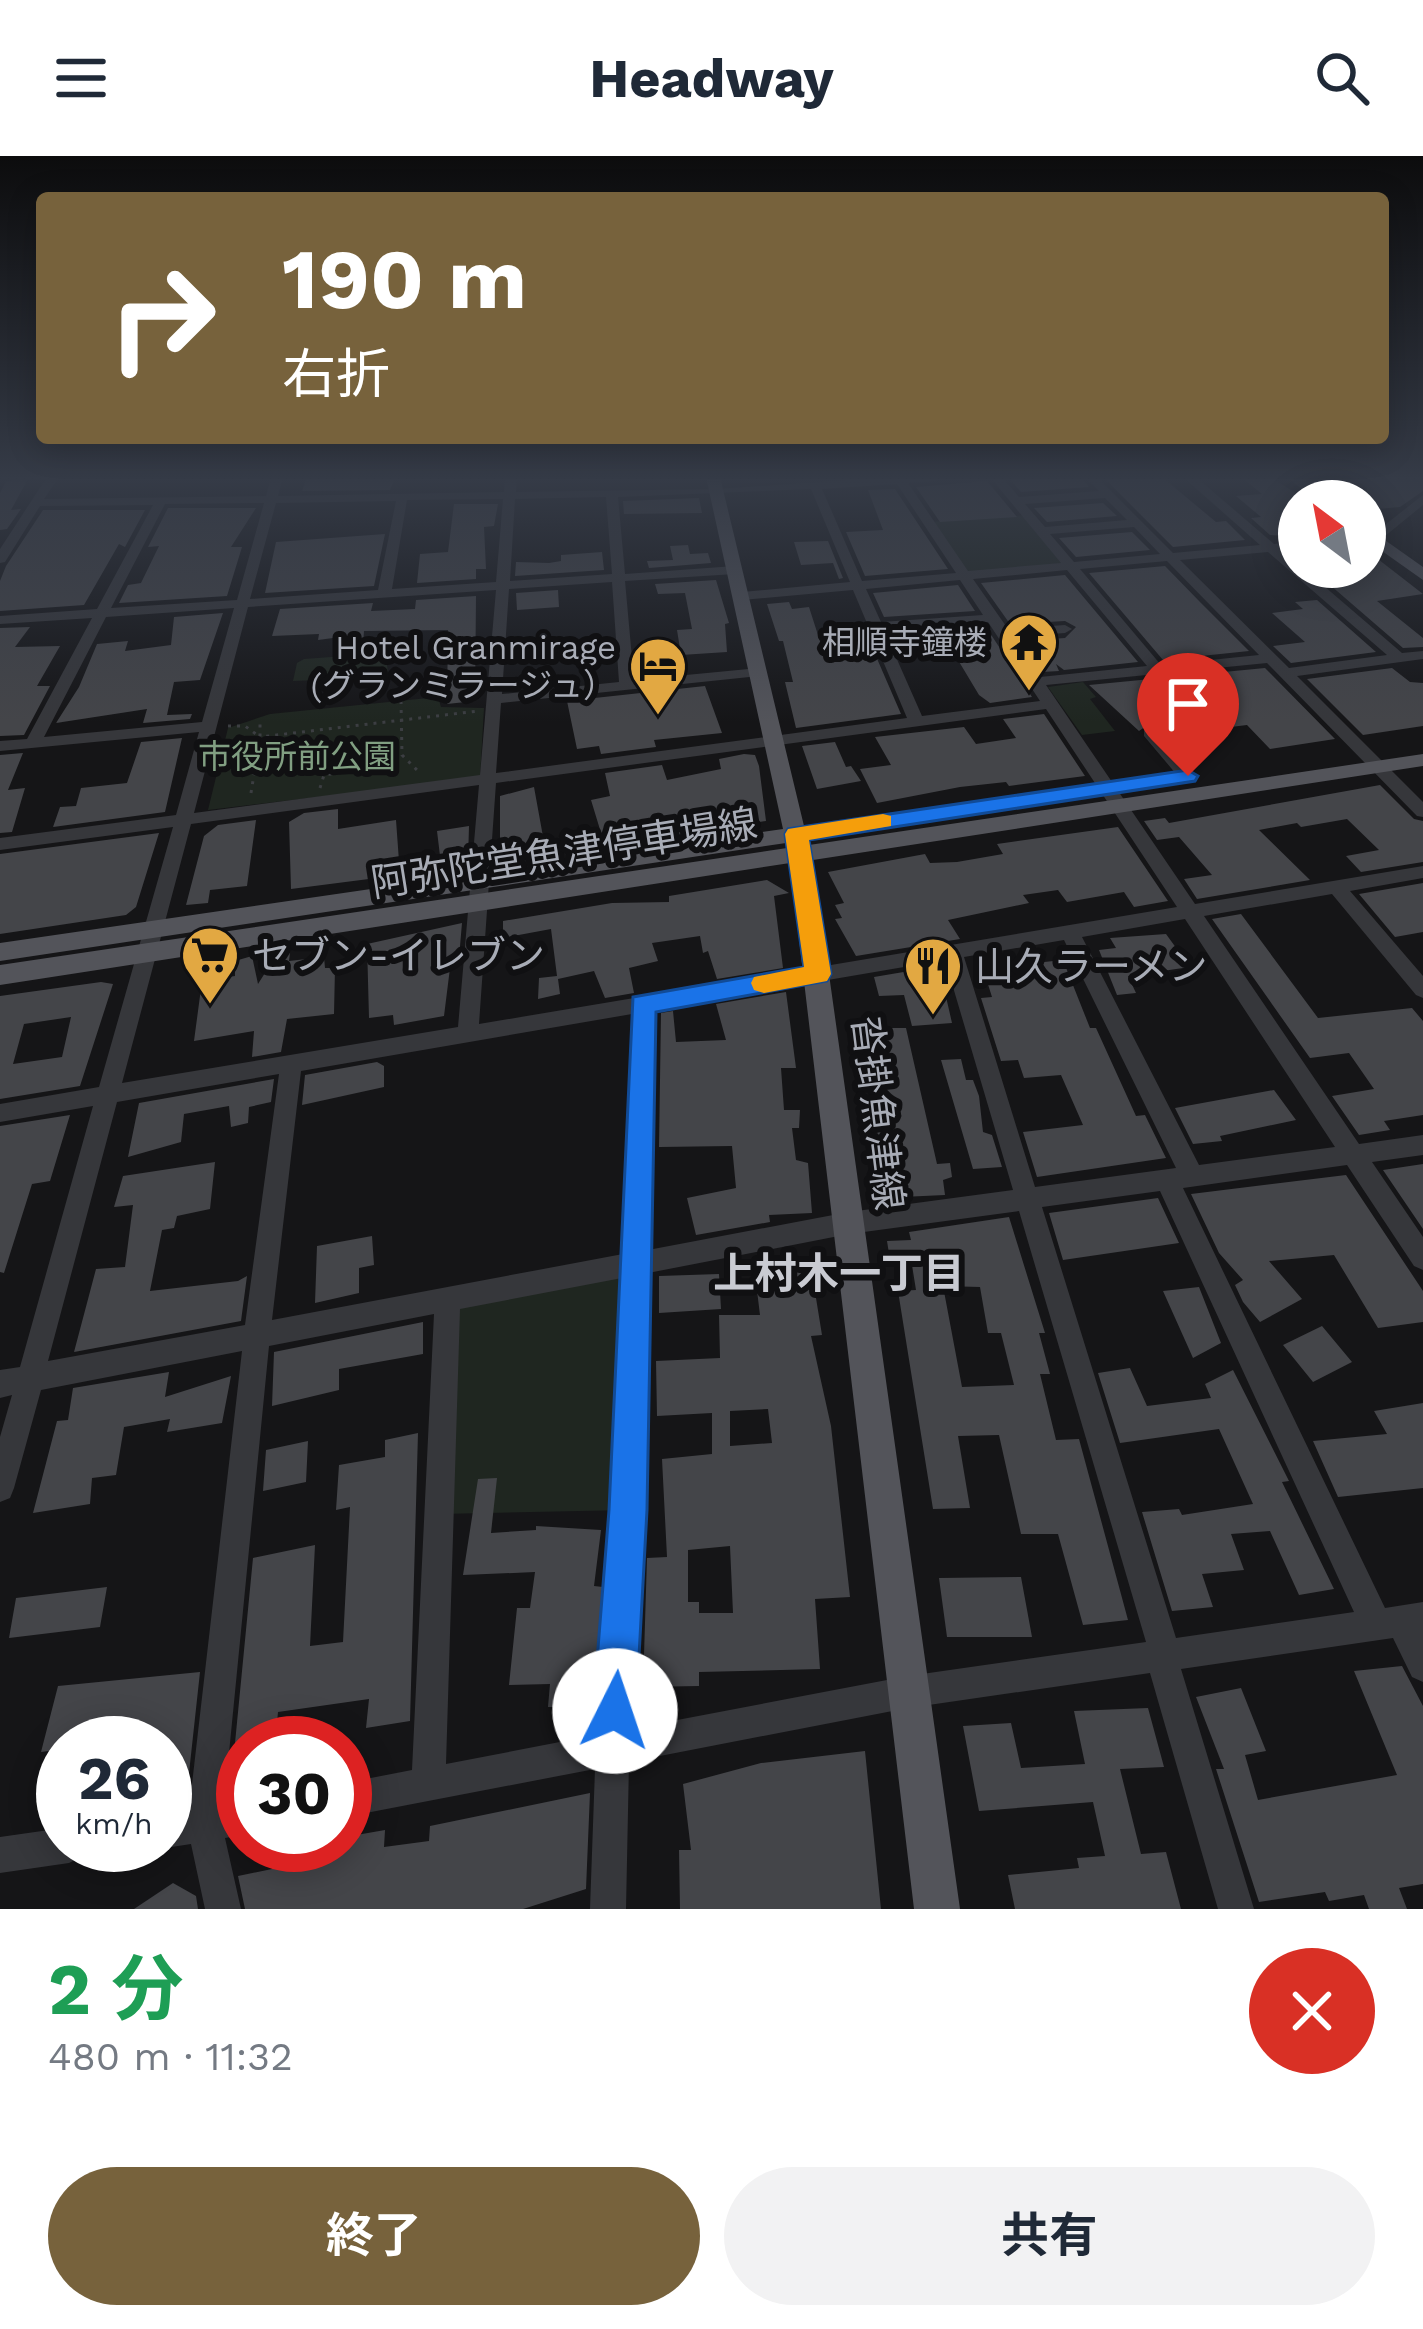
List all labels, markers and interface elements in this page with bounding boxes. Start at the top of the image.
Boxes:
icon: menu [48,45,114,111]
icon: search [1309,45,1375,111]
text: Headway [589,47,834,110]
text: 190 m [282,230,527,328]
icon: right [84,240,240,396]
text: 右折 [282,343,390,406]
north arrow [1278,480,1386,588]
map controls [1278,480,1386,588]
temple icon: 相順寺鐘楼 [998,611,1060,693]
place label: 相順寺鐘楼 [822,623,987,662]
place label: Hotel Granmirage (グランミラージュ） [310,628,616,705]
hotel icon: Hotel Granmirage (グランミラージュ） [627,635,689,717]
pin [1137,653,1239,776]
icon: arrive [1155,671,1221,737]
park label: 市役所前公園 [198,737,396,776]
street label: 阿弥陀堂魚津停車場線 [368,800,760,906]
supermarket icon: セブン-イレブン [179,924,241,1006]
place label: セブン-イレブン [252,933,545,978]
restaurant icon: 山久ラーメン [902,935,964,1017]
place label: 山久ラーメン [975,944,1207,989]
street label: 沓掛魚津線 [844,1013,912,1213]
district label: 上村木一丁目 [713,1249,965,1298]
position arrow [552,1648,678,1774]
speed limit sign: 30 [216,1716,372,1872]
text: 26 [78,1743,150,1814]
text: km/h [75,1806,153,1841]
text: 2 分 [48,1947,184,2031]
button: close [1249,1948,1375,2074]
text: 480 m · 11:32 [48,2034,293,2079]
button: 終了 [48,2167,700,2305]
button: 共有 [724,2167,1375,2305]

